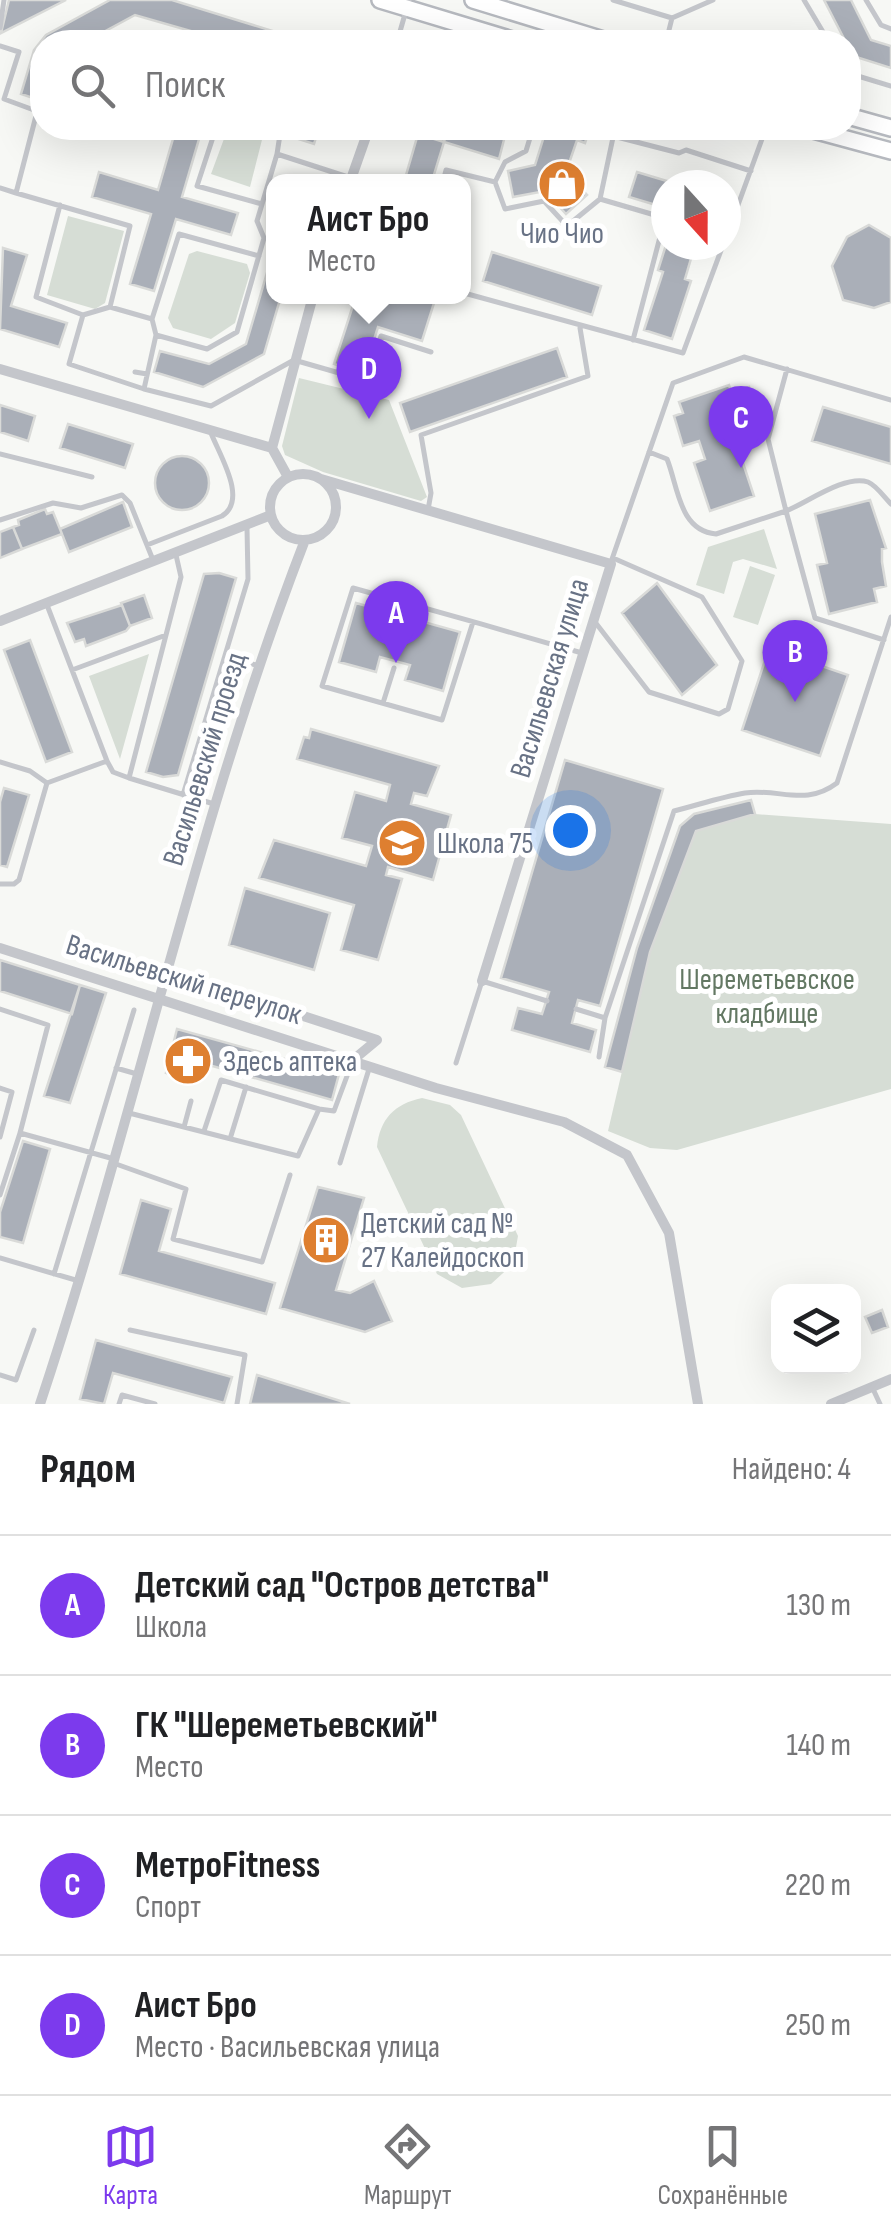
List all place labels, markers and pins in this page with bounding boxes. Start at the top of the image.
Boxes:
shop icon: Чио Чио [536,158,588,210]
place label: Чио Чио [520,216,604,252]
pin: D [336,336,402,419]
pin: C [708,386,774,468]
pin: A [364,580,428,663]
pin: B [762,620,828,702]
school or university icon: Школа 75 [376,817,428,869]
place label: Школа 75 [437,826,533,862]
pharmacy icon: Здесь аптека [162,1035,214,1087]
place label: Здесь аптека [223,1044,357,1080]
place label: Детский сад № 27 Калейдоскоп [361,1206,524,1276]
building icon: Детский сад № 27 Калейдоскоп [300,1214,352,1266]

